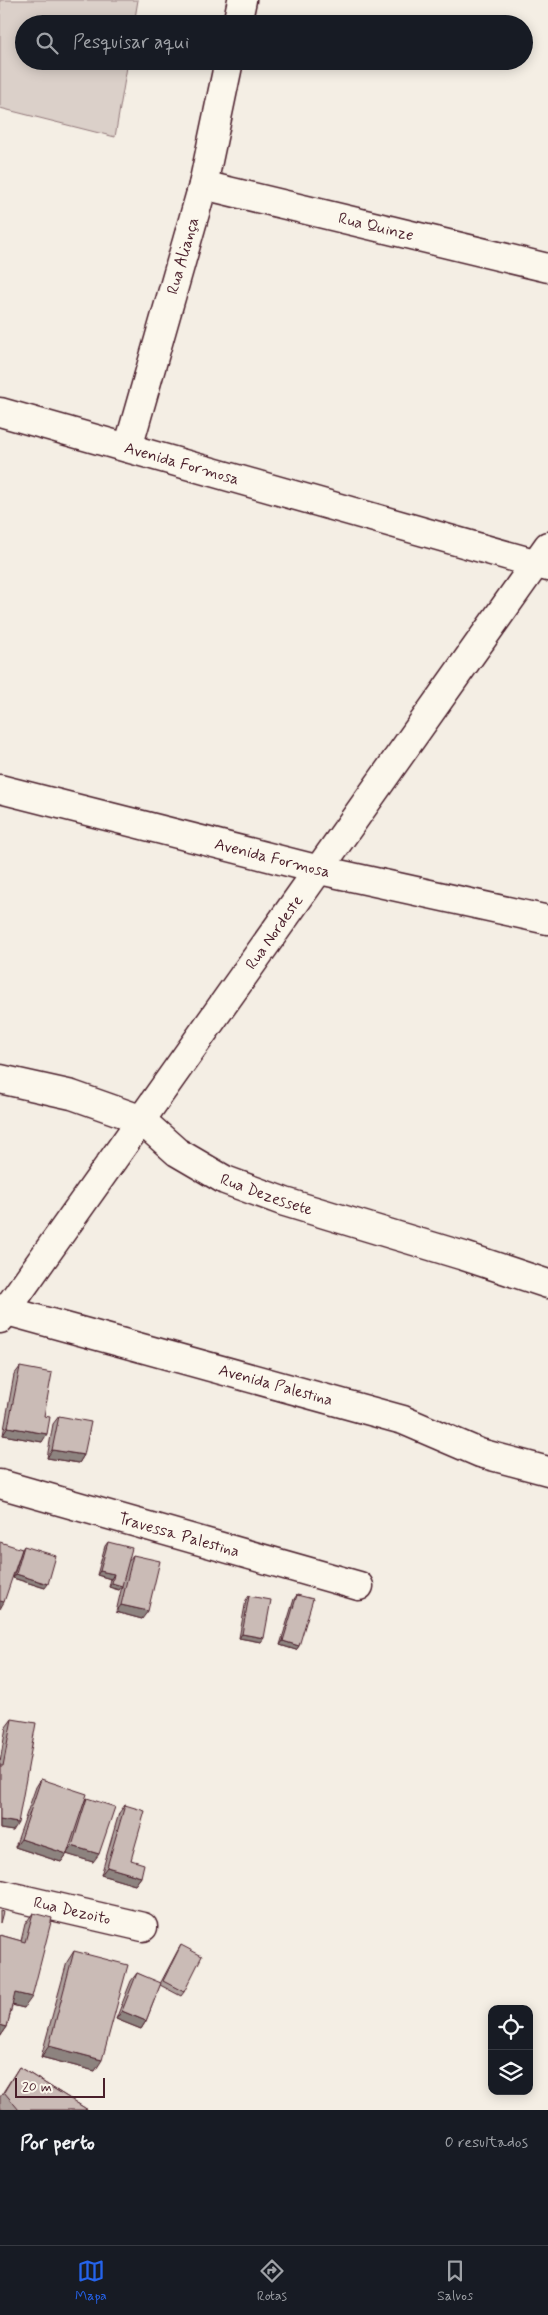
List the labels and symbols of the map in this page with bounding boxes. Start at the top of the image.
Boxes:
street label: Rua Quinze [336,207,416,246]
street label: Rua Aliança [162,215,204,297]
street label: Avenida Formosa [122,437,242,490]
street label: Avenida Formosa [212,833,332,882]
street label: Rua Nordeste [241,891,308,974]
street label: Rua Dezessete [217,1169,316,1220]
street label: Avenida Palestina [216,1359,335,1411]
street label: Travessa Palestina [116,1508,242,1562]
street label: Rua Dezoito [31,1892,113,1930]
scale bar [15,2075,105,2098]

